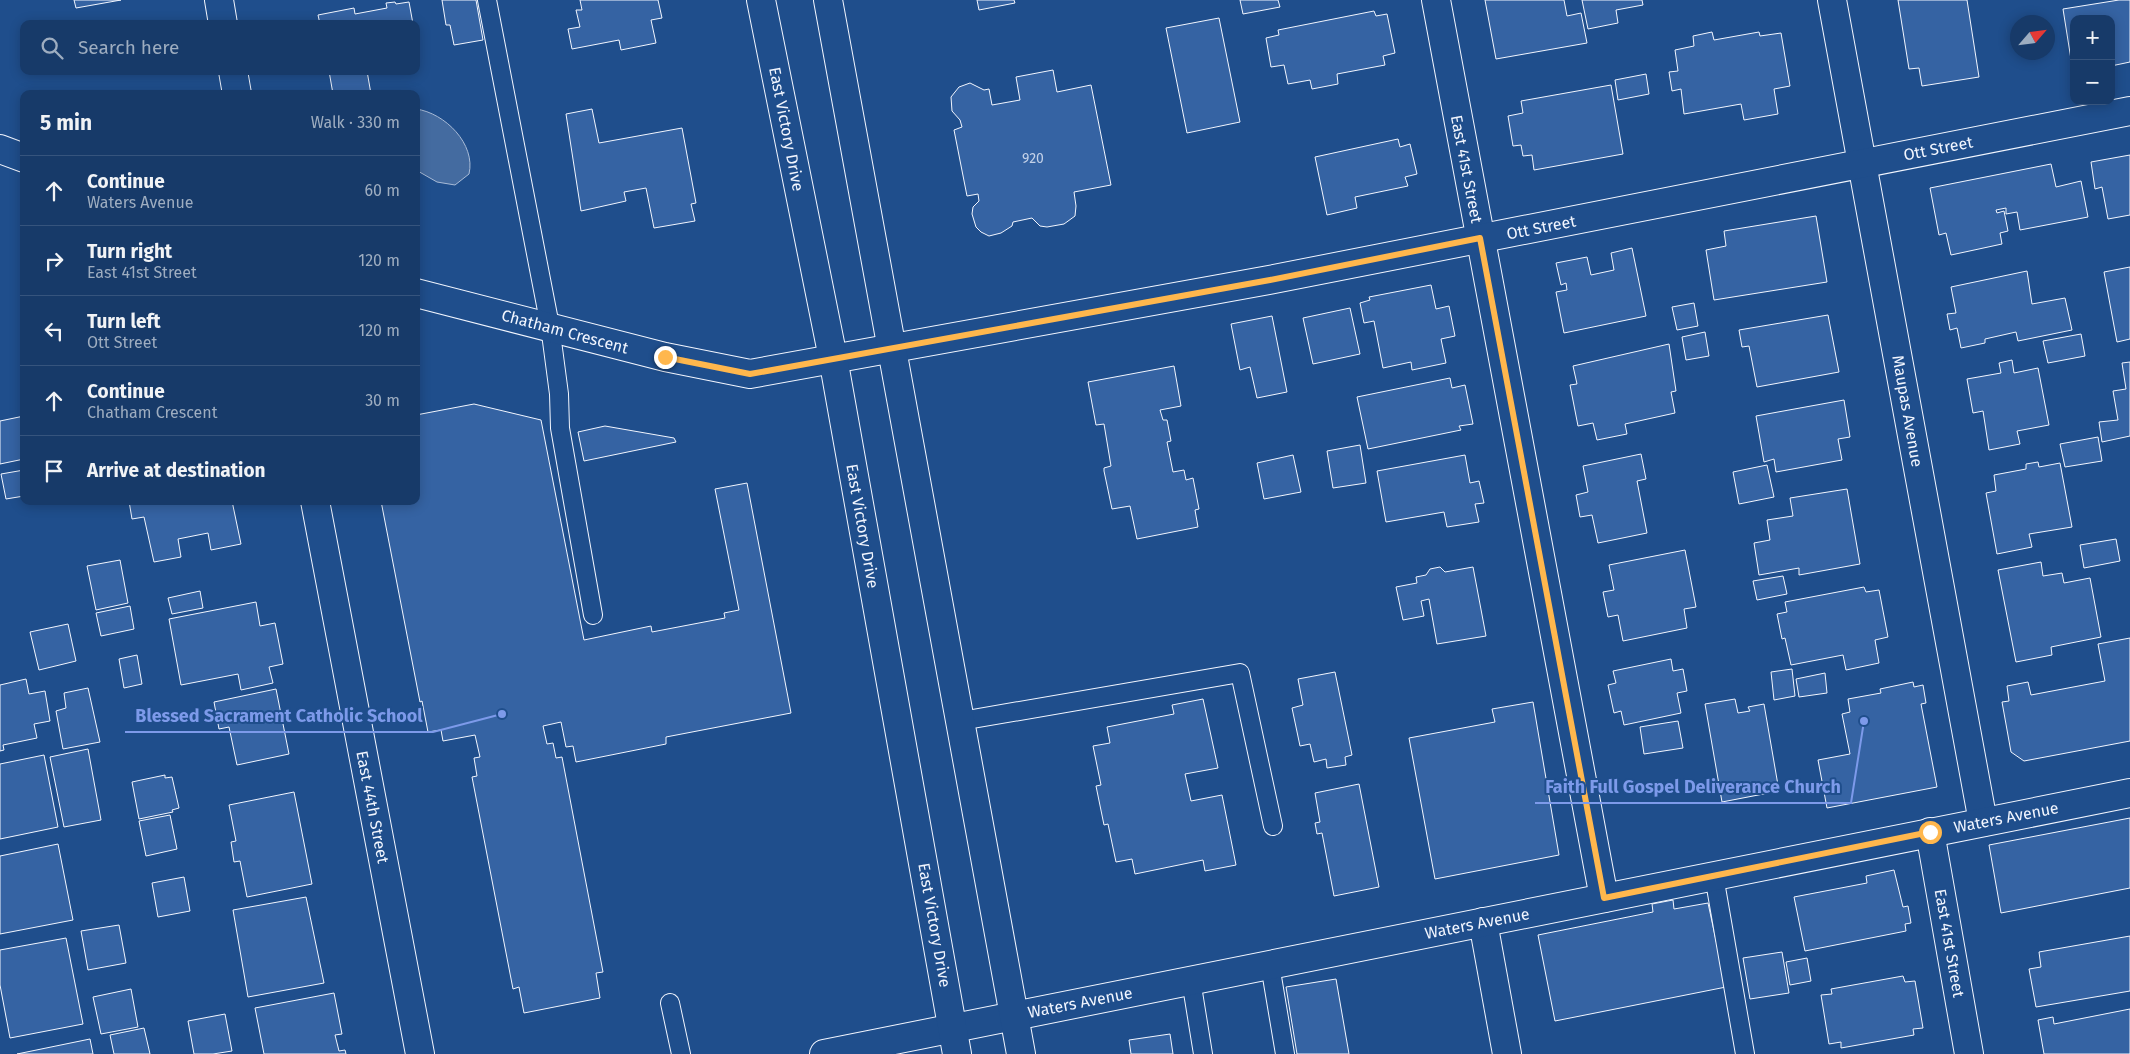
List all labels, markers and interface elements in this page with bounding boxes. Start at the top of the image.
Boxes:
north arrow [2010,15,2055,60]
map controls [2070,15,2115,105]
button: + [2070,15,2115,60]
search box [20,20,420,75]
icon: search [38,34,66,62]
text: Search here [78,36,179,59]
button: − [2070,60,2115,105]
street label: East Victory Drive [765,65,808,193]
text: 5 min [40,110,92,136]
text: Walk · 330 m [311,113,400,132]
street label: East 41st Street [1447,113,1486,225]
street label: Ott Street [1902,132,1975,165]
house number: 920 [1022,150,1044,167]
text: Continue [87,170,165,193]
icon: ahead [40,177,68,205]
text: 60 m [365,181,400,200]
text: Waters Avenue [87,193,193,212]
street label: Ott Street [1505,211,1578,244]
text: Turn right [87,240,172,263]
icon: right [40,247,68,275]
text: 120 m [358,251,400,270]
text: East 41st Street [87,263,197,282]
street label: Chatham Crescent [499,305,631,358]
text: Turn left [87,310,161,333]
icon: left [40,317,68,345]
text: 120 m [358,321,400,340]
text: Ott Street [87,333,157,352]
route end [654,346,677,369]
street label: Maupas Avenue [1888,354,1927,468]
text: Continue [87,380,165,403]
icon: ahead [40,387,68,415]
text: 30 m [365,391,400,410]
text: Chatham Crescent [87,403,218,422]
icon: arrive [40,457,68,485]
text: Arrive at destination [87,459,266,482]
street label: East Victory Drive [842,462,883,590]
callout: Blessed Sacrament Catholic School [125,699,433,732]
text: Blessed Sacrament Catholic School [135,705,423,727]
street label: East 44th Street [352,749,393,865]
callout: Faith Full Gospel Deliverance Church [1535,770,1851,803]
text: Faith Full Gospel Deliverance Church [1545,776,1841,798]
street label: Waters Avenue [1952,798,2060,837]
route start [1919,821,1942,844]
street label: East Victory Drive [914,861,955,989]
street label: East 41st Street [1931,887,1968,999]
street label: Waters Avenue [1423,904,1531,943]
street label: Waters Avenue [1026,983,1134,1022]

